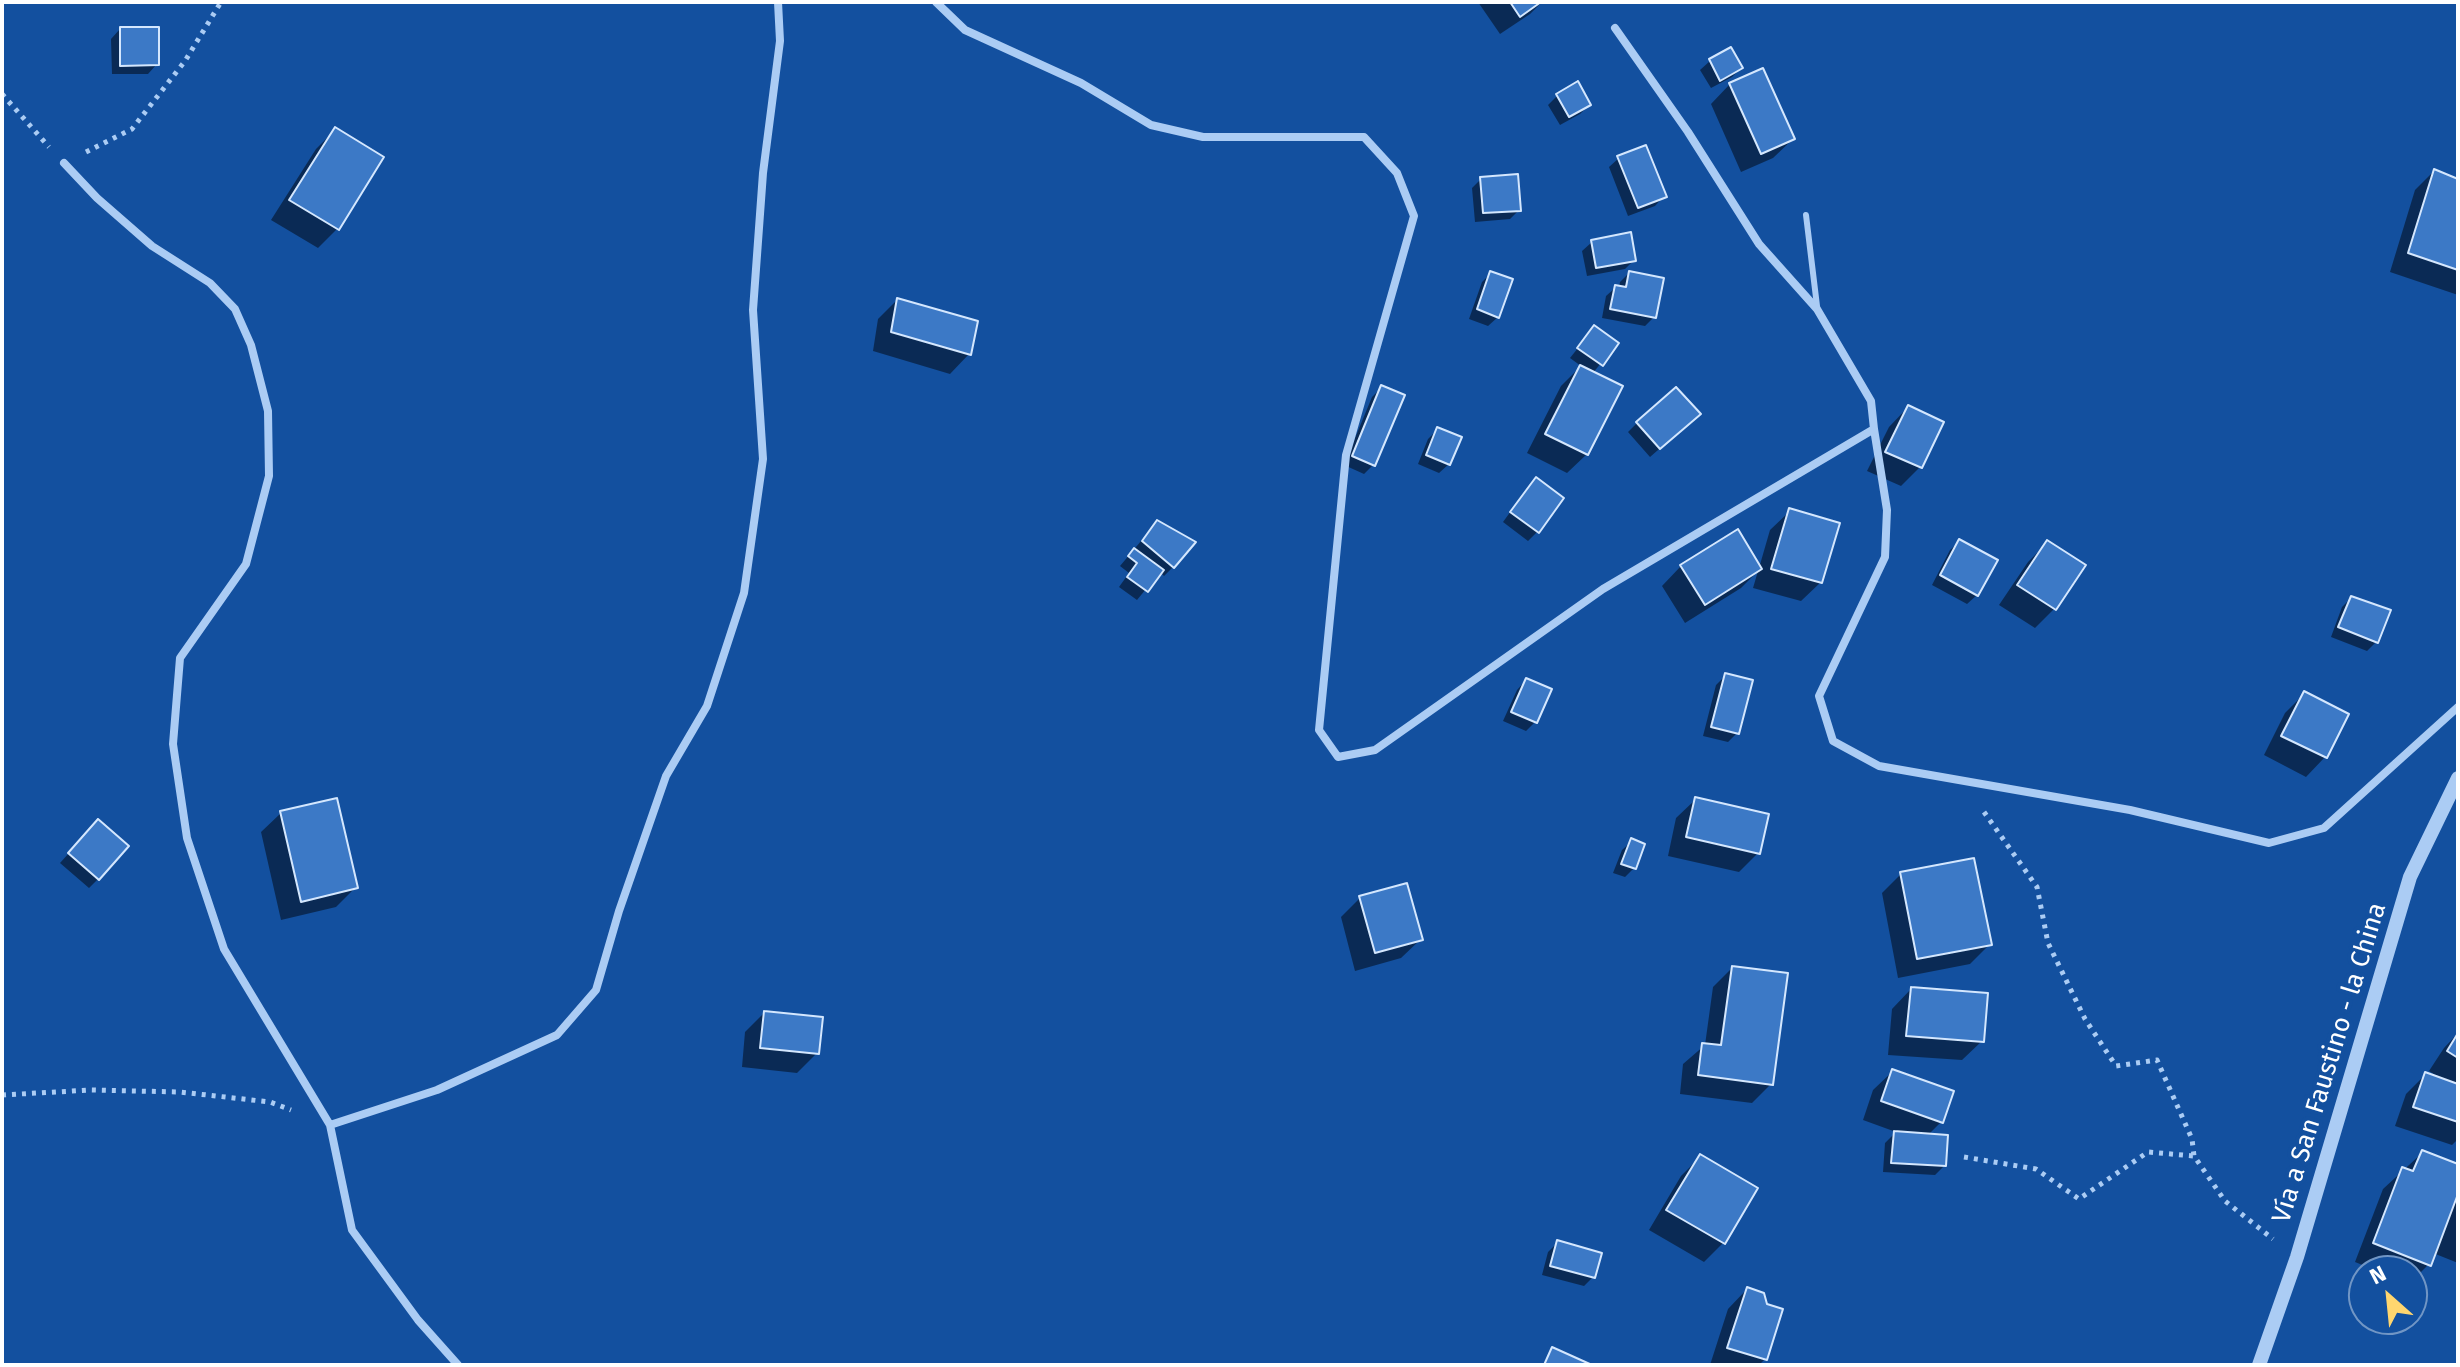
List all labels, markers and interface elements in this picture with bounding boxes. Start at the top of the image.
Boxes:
street label: Vía a San Faustino - la China [2266,899,2394,1227]
north arrow [2348,1255,2428,1335]
text: N [2365,1260,2390,1290]

